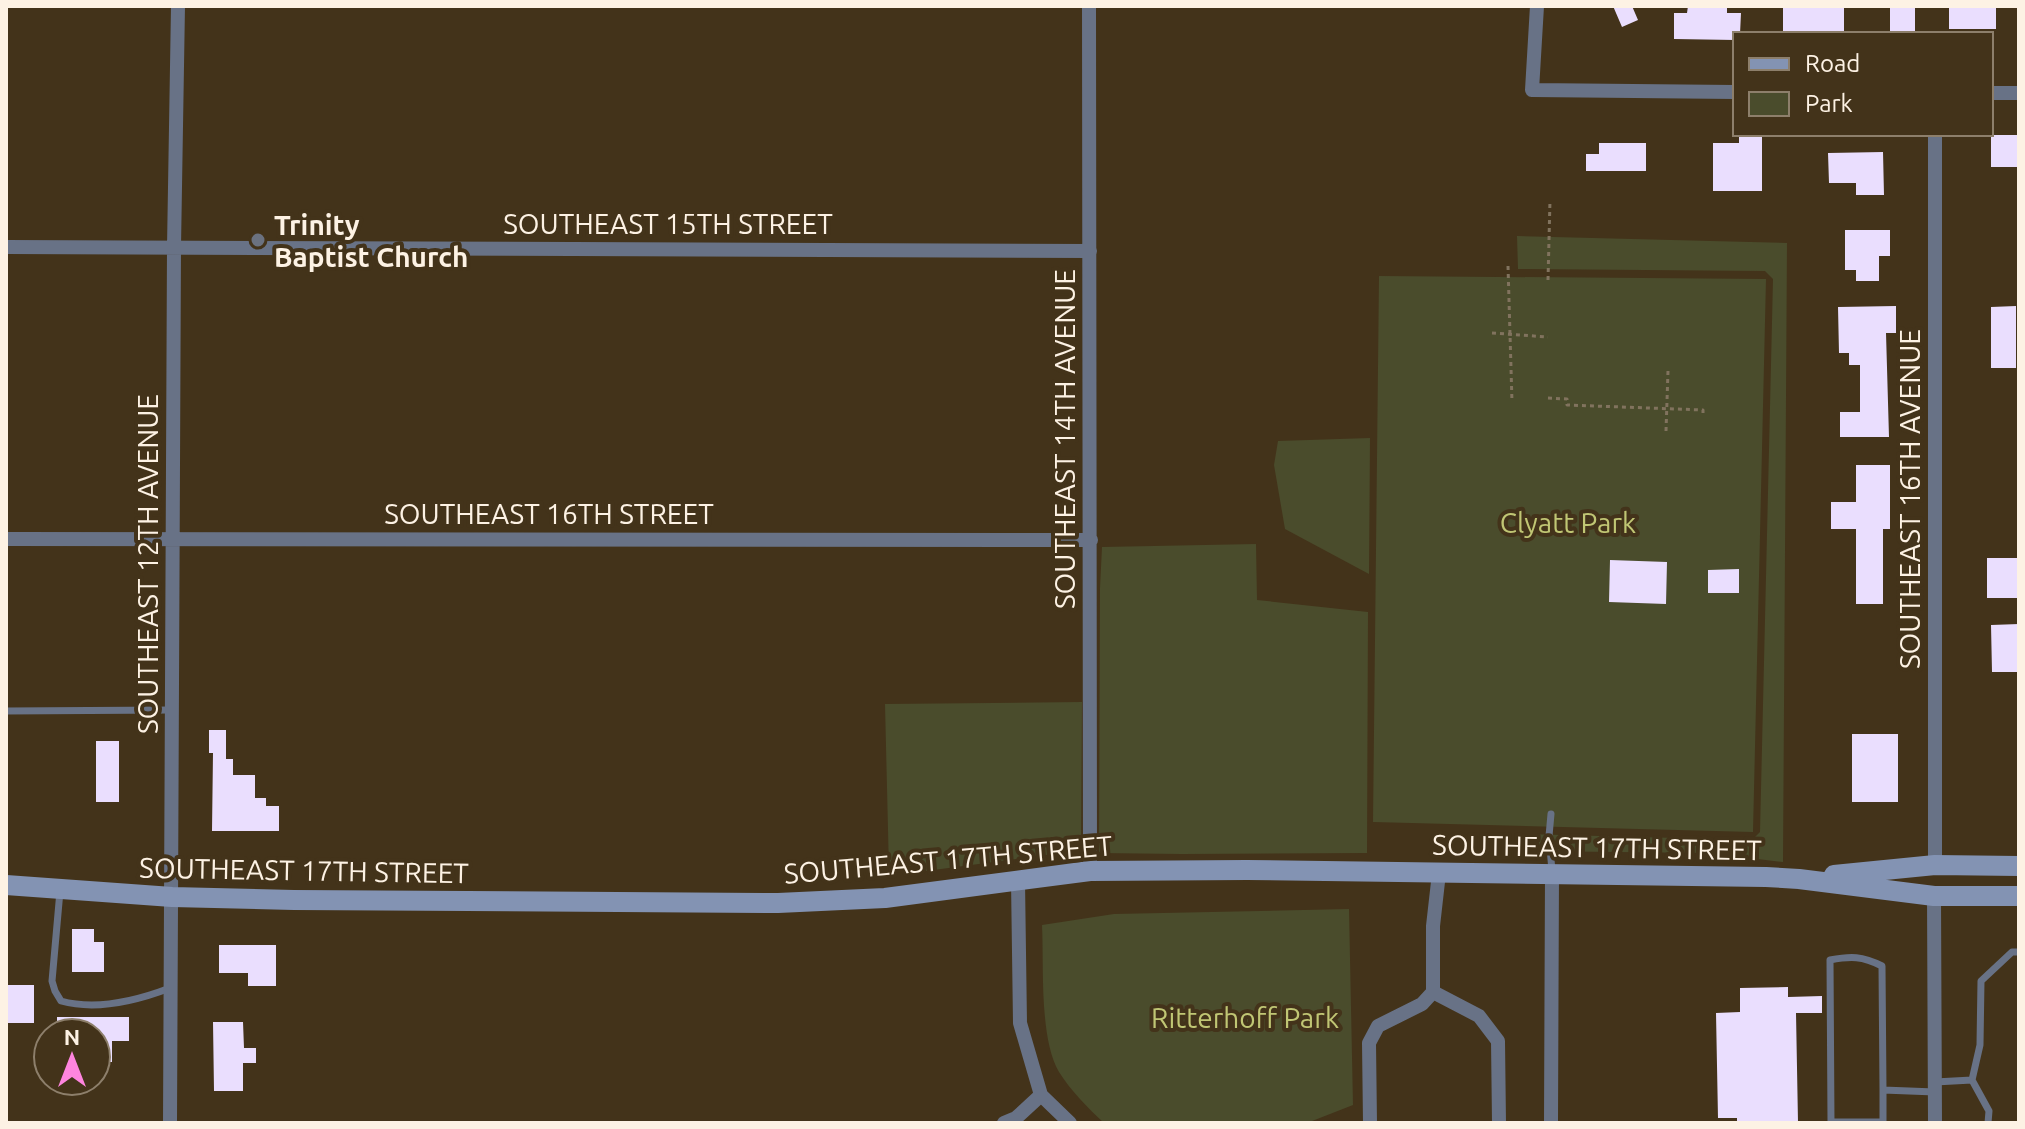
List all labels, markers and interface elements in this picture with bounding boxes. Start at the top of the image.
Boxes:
legend [1733,32,1993,136]
text: Road [1805,50,1860,77]
text: Park [1805,90,1853,117]
street label: SOUTHEAST 15TH STREET [503,208,833,239]
place label: Trinity Baptist Church [274,209,468,272]
marker: Trinity Baptist Church [249,231,267,249]
street label: SOUTHEAST 14TH AVENUE [1049,269,1080,609]
street label: SOUTHEAST 16TH AVENUE [1894,329,1925,669]
street label: SOUTHEAST 12TH AVENUE [132,394,163,734]
street label: SOUTHEAST 16TH STREET [384,498,714,529]
park label: Clyatt Park [1500,507,1636,538]
street label: SOUTHEAST 17TH STREET [782,829,1114,889]
street label: SOUTHEAST 17TH STREET [1432,829,1763,865]
street label: SOUTHEAST 17TH STREET [139,852,470,888]
park label: Ritterhoff Park [1151,1002,1339,1033]
north arrow [32,1017,112,1097]
text: N [64,1024,80,1049]

